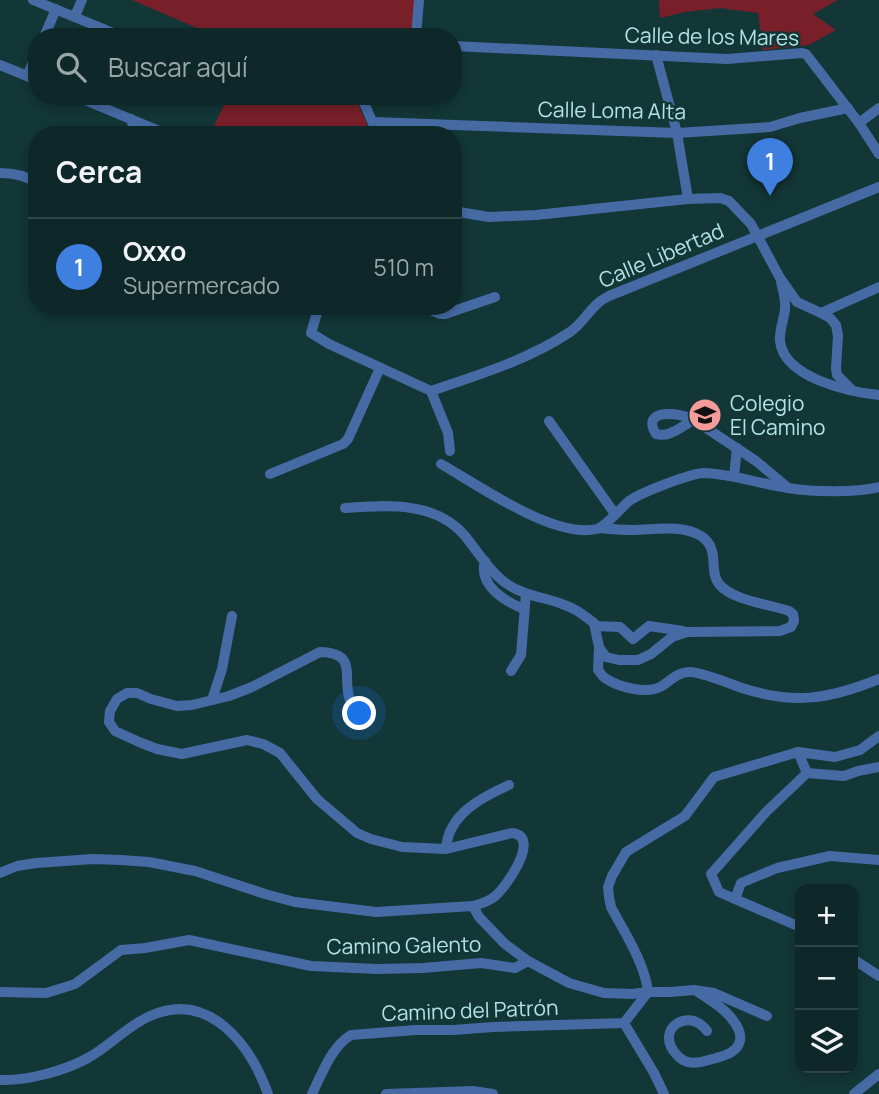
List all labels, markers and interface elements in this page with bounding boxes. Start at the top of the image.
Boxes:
street label: Calle de los Mares [625,20,799,52]
search box [28,28,462,105]
icon: search [52,48,90,86]
text: Buscar aquí [108,49,248,85]
street label: Calle Loma Alta [538,95,686,125]
pin: 1 [747,138,793,196]
text: Cerca [56,151,142,192]
street label: Calle Libertad [594,216,728,294]
text: Oxxo [123,233,186,269]
text: 1 [74,251,84,283]
text: 510 m [374,251,434,283]
text: Supermercado [123,269,280,301]
place label: Colegio El Camino [730,389,825,441]
school or university icon: Colegio El Camino [686,396,724,434]
your location [342,696,376,730]
map controls [795,884,858,1073]
button: + [795,884,858,947]
street label: Camino Galento [326,930,482,960]
button: − [795,947,858,1010]
street label: Camino del Patrón [381,993,559,1027]
button: layers [795,1010,858,1073]

